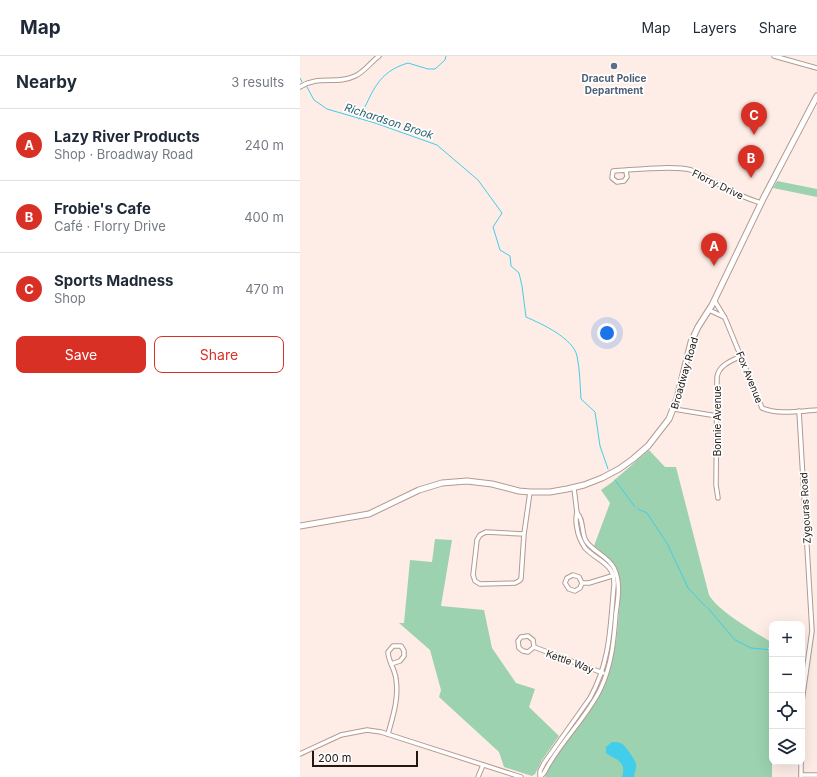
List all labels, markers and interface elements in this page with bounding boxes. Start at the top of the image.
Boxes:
text: Map [20,16,61,39]
text: Map [642,19,671,36]
text: Layers [693,19,737,36]
text: Share [759,19,797,36]
marker: Dracut Police Department [609,61,619,71]
text: Nearby [16,72,77,92]
place label: Dracut Police Department [582,72,646,96]
text: 3 results [231,74,284,90]
water label: Richardson Brook [343,100,436,142]
pin: C [741,102,767,135]
text: Lazy River Products [54,127,200,146]
text: A [24,137,34,153]
text: 240 m [245,137,284,153]
pin: B [738,145,764,178]
text: Shop · Broadway Road [54,146,193,162]
street label: Florry Drive [690,166,746,202]
text: Frobie's Cafe [54,199,151,218]
text: B [25,209,33,225]
text: 400 m [244,209,284,225]
text: Café · Florry Drive [54,218,166,234]
pin: A [701,233,727,266]
text: Sports Madness [54,271,173,290]
text: C [24,281,34,297]
text: 470 m [245,281,284,297]
text: Shop [54,290,86,306]
your location [597,323,617,343]
button: Save [16,336,146,373]
button: Share [154,336,284,373]
street label: Broadway Road [668,336,700,410]
street label: Fox Avenue [734,349,766,405]
street label: Bonnie Avenue [711,386,723,456]
street label: Zygouras Road [797,472,813,544]
map controls [769,621,805,765]
button: + [769,621,805,657]
street label: Kettle Way [544,647,596,675]
button: − [769,657,805,693]
button: locate [769,693,805,729]
button: layers [769,729,805,765]
scale bar [312,749,418,768]
text: 200 m [318,751,351,765]

